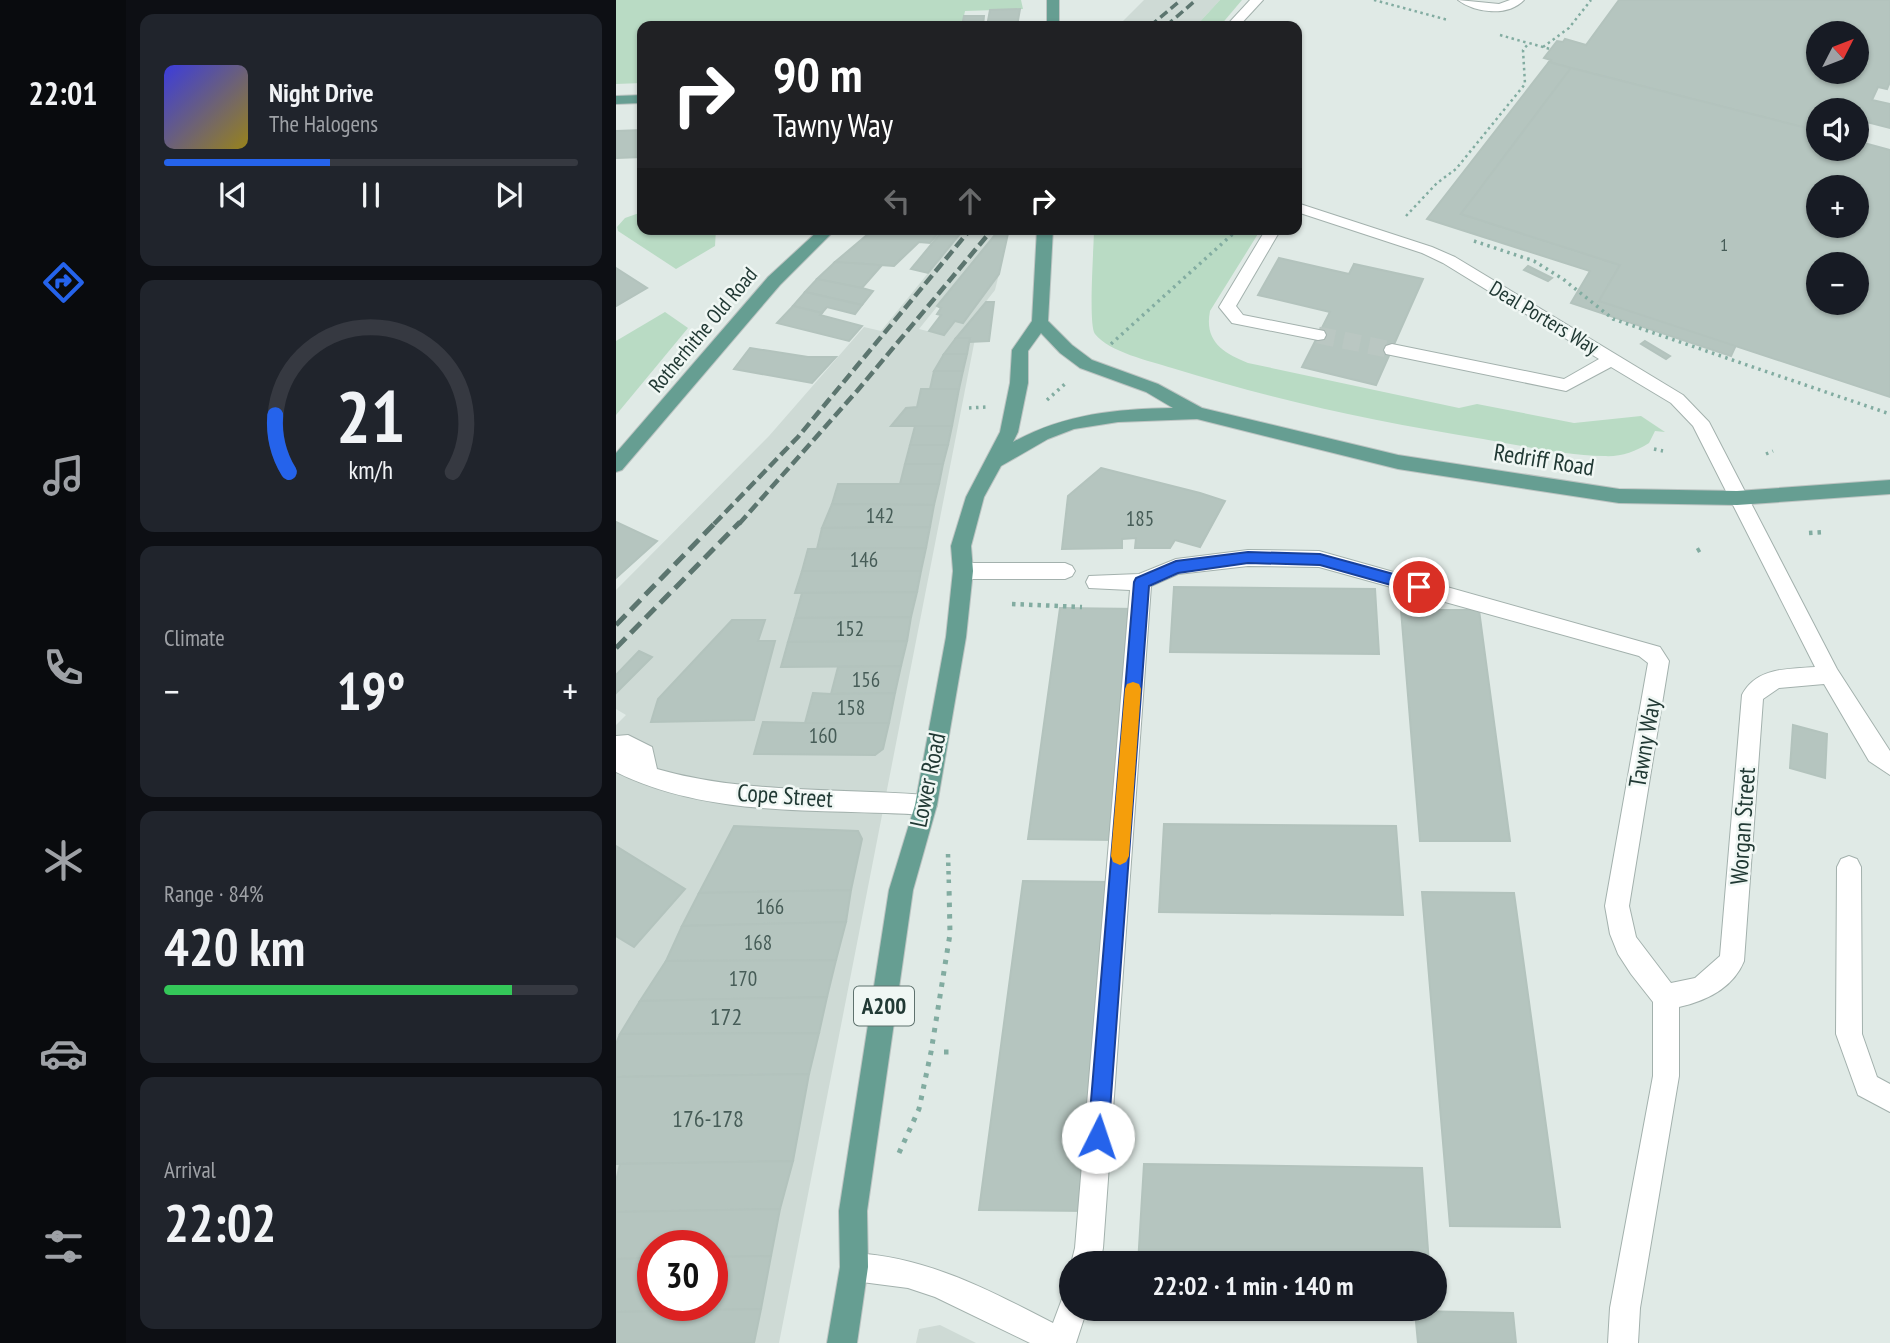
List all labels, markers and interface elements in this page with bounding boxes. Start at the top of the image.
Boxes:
north arrow [1806,21,1869,84]
map controls [1806,21,1869,315]
text: 90 m [773,42,862,106]
icon: right [658,49,749,140]
text: 22:01 [28,72,98,114]
text: Night Drive [269,76,374,109]
button: sound [1806,98,1869,161]
text: Tawny Way [773,104,893,146]
text: The Halogens [269,109,378,138]
button: + [1806,175,1869,238]
icon: previous [214,176,252,214]
icon: pause [352,176,390,214]
icon: next [490,176,528,214]
icon: left [878,182,916,220]
icon: ahead [951,182,989,220]
icon: right [1024,182,1062,220]
house number: 1 [1720,233,1728,256]
button: − [1806,252,1869,315]
icon: directions [39,258,88,307]
street label: Rotherhithe Old Road [642,261,763,398]
street label: Deal Porters Way [1485,274,1604,361]
text: 21 [336,368,406,462]
street label: Redriff Road [1492,436,1596,483]
icon: music [39,451,88,500]
text: km/h [349,453,393,485]
house number: 142 [866,502,894,529]
house number: 185 [1126,505,1154,532]
house number: 146 [850,546,878,573]
pin [1389,557,1449,617]
icon: arrive [1400,568,1438,606]
house number: 152 [836,615,864,642]
text: Climate [164,623,225,652]
icon: phone [39,643,88,692]
text: 19° [337,657,405,724]
text: − [164,666,180,715]
text: + [562,666,578,715]
house number: 156 [852,666,880,693]
house number: 158 [837,694,865,721]
street label: Tawny Way [1621,696,1668,790]
house number: 160 [809,722,837,749]
street label: Lower Road [902,730,953,830]
street label: Worgan Street [1723,766,1762,886]
street label: Cope Street [736,777,834,814]
icon: climate [39,836,88,885]
text: Range · 84% [164,879,264,908]
house number: 166 [756,893,784,920]
text: 420 km [164,913,305,980]
house number: 168 [744,929,772,956]
house number: 170 [729,965,757,992]
road number: A200 [854,987,914,1026]
house number: 172 [710,1001,742,1032]
icon: car [39,1029,88,1078]
position arrow [1061,1100,1135,1174]
house number: 176-178 [672,1103,744,1134]
text: Arrival [164,1155,216,1184]
text: 22:02 [164,1189,276,1256]
icon: filters [39,1222,88,1271]
speed limit sign: 30 [637,1230,728,1321]
text: 22:02 · 1 min · 140 m [1153,1269,1353,1302]

